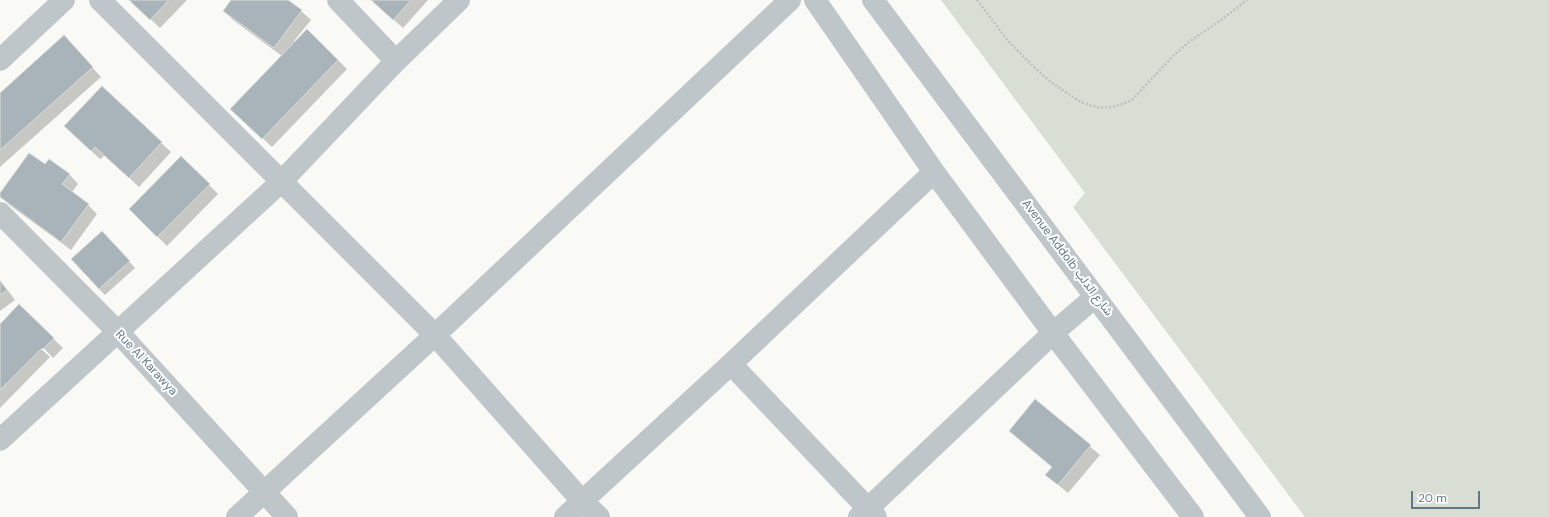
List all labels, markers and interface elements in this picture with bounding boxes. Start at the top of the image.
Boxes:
street label: Avenue Addolb شارع الدلب [1019,197,1115,319]
street label: Rue Al Karawya [112,327,180,399]
scale bar [1413,483,1482,509]
text: 20 m [1418,490,1447,506]

